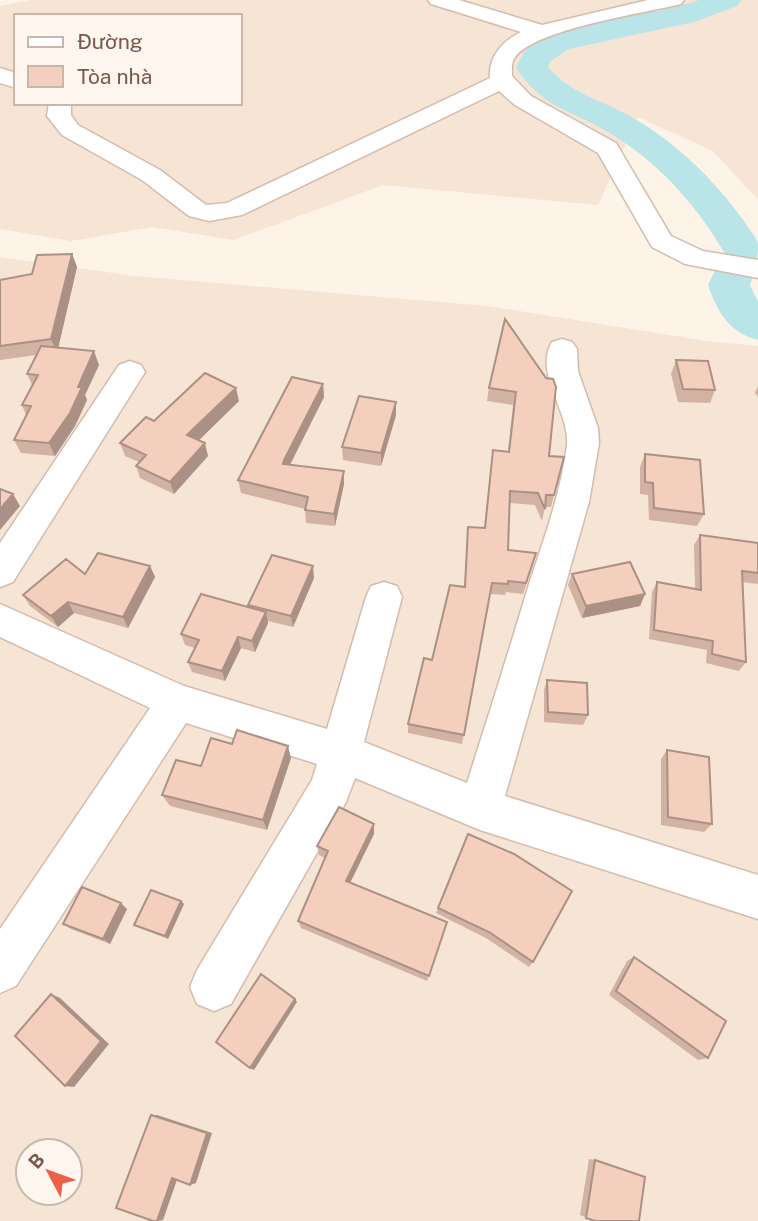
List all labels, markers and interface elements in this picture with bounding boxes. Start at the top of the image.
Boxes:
legend [14,14,242,105]
text: Đường [77,29,143,54]
text: Tòa nhà [77,64,152,89]
north arrow [14,1137,84,1207]
text: B [24,1149,49,1173]

